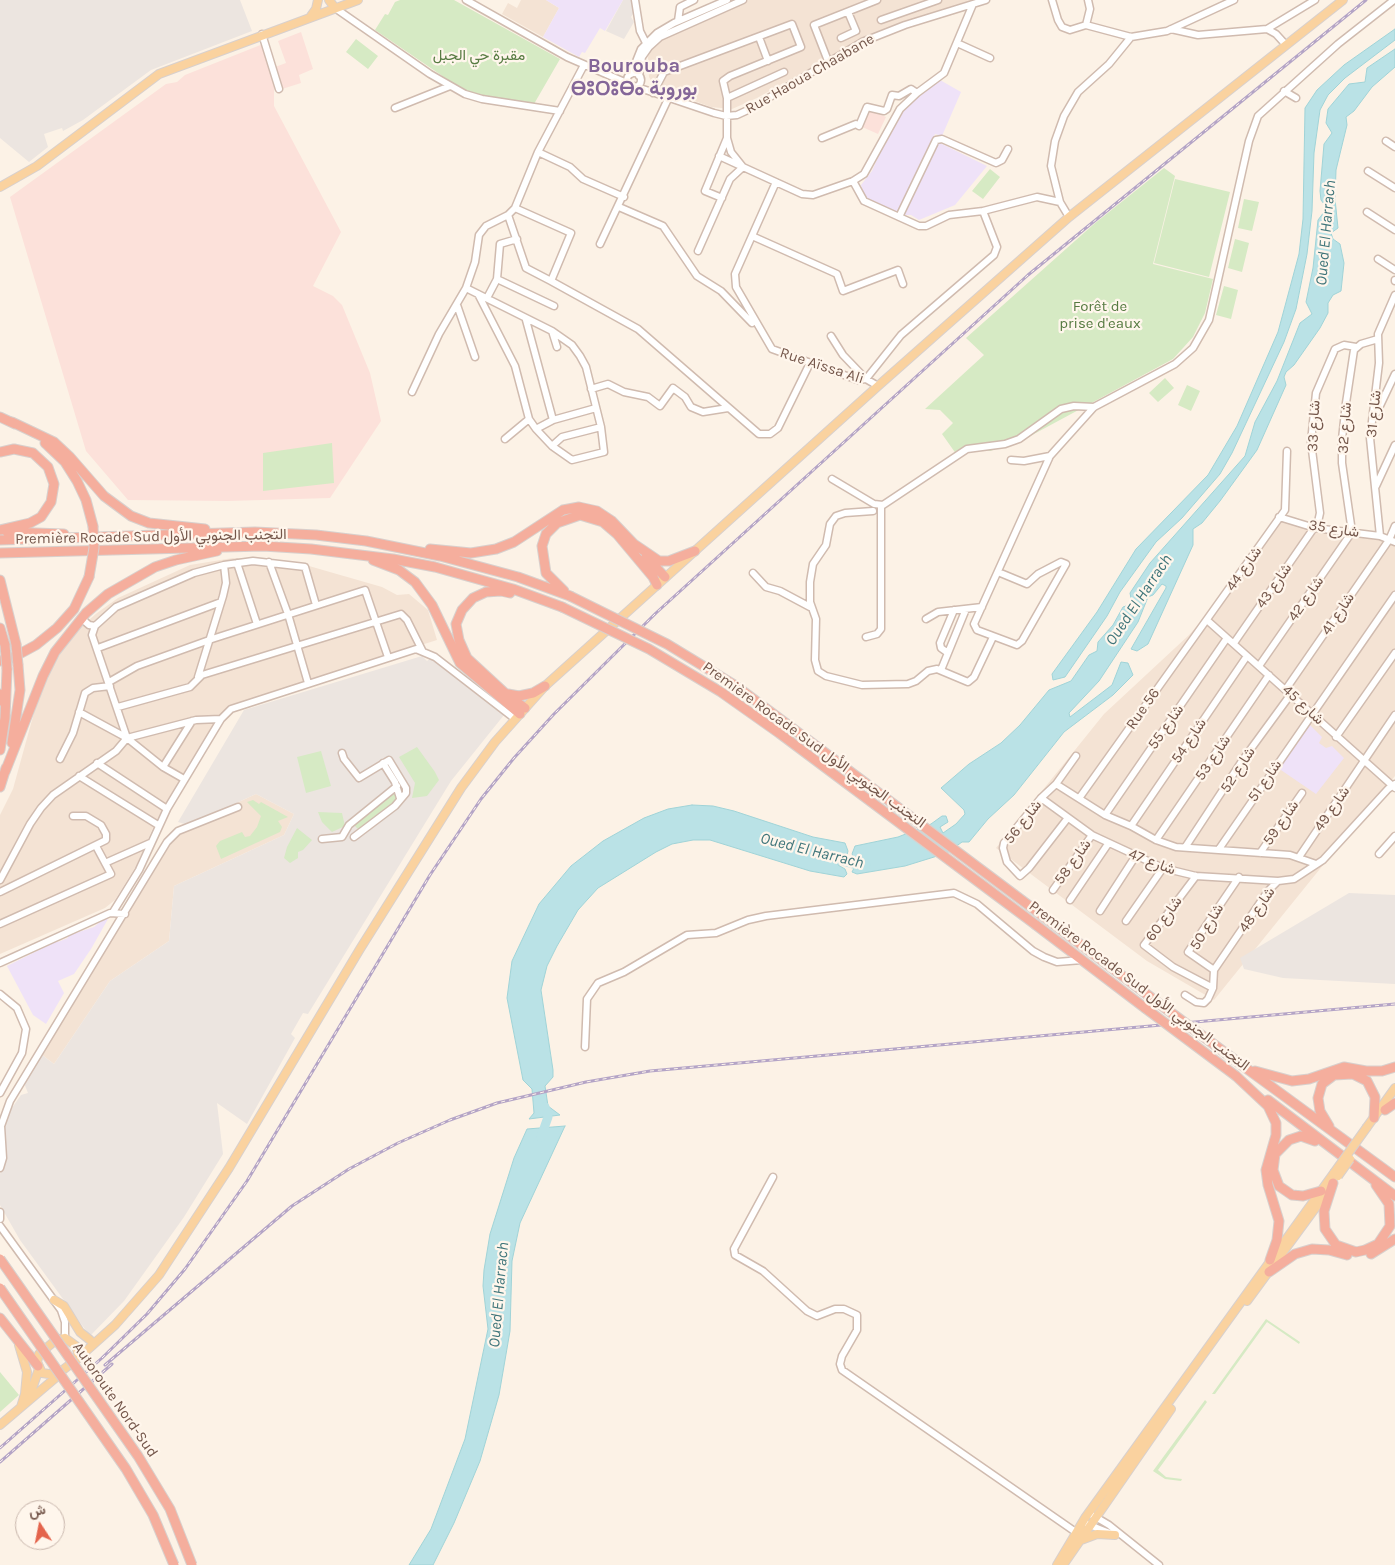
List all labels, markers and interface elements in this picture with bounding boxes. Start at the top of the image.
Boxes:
street label: Rue Haoua Chaabane [742,30,878,118]
park label: مقبرة حي الجبل [433,47,525,65]
district label: Bourouba ⴱⵓⵔⵓⴱⴰ بوروبة [571,54,697,101]
water label: Oued El Harrach [1312,179,1340,287]
park label: Forêt de prise d'eaux [1059,298,1141,333]
street label: Rue Aïssa Ali [778,344,866,388]
street label: شارع 31 [1363,389,1385,439]
street label: شارع 33 [1304,400,1324,452]
street label: شارع 32 [1334,402,1356,454]
street label: شارع 35 [1307,516,1361,542]
street label: Première Rocade Sud التجنب الجنوبي الأول [15,526,287,548]
street label: شارع 44 [1222,543,1266,595]
water label: Oued El Harrach [1101,551,1177,649]
street label: شارع 43 [1252,560,1296,612]
street label: شارع 42 [1284,573,1328,625]
street label: شارع 41 [1317,589,1359,639]
street label: Première Rocade Sud التجنب الجنوبي الأول [699,658,929,832]
street label: شارع 45 [1278,681,1328,729]
street label: Rue 56 [1122,685,1164,733]
street label: شارع 55 [1144,701,1188,753]
street label: شارع 54 [1167,715,1211,767]
street label: شارع 53 [1191,732,1235,784]
street label: شارع 52 [1217,744,1259,796]
street label: شارع 51 [1244,757,1286,805]
street label: شارع 49 [1310,783,1354,835]
street label: شارع 56 [1000,796,1046,848]
street label: شارع 59 [1259,797,1303,849]
water label: Oued El Harrach [758,829,866,873]
street label: شارع 58 [1051,836,1095,888]
street label: شارع 47 [1126,845,1178,879]
street label: شارع 48 [1235,884,1279,936]
street label: شارع 60 [1142,893,1186,945]
street label: Première Rocade Sud التجنب الجنوبي الأول [1025,897,1253,1075]
street label: شارع 50 [1186,900,1228,954]
water label: Oued El Harrach [485,1241,513,1349]
street label: Autoroute Nord-Sud [69,1339,161,1461]
north arrow [15,1500,65,1550]
text: ش [27,1501,47,1521]

